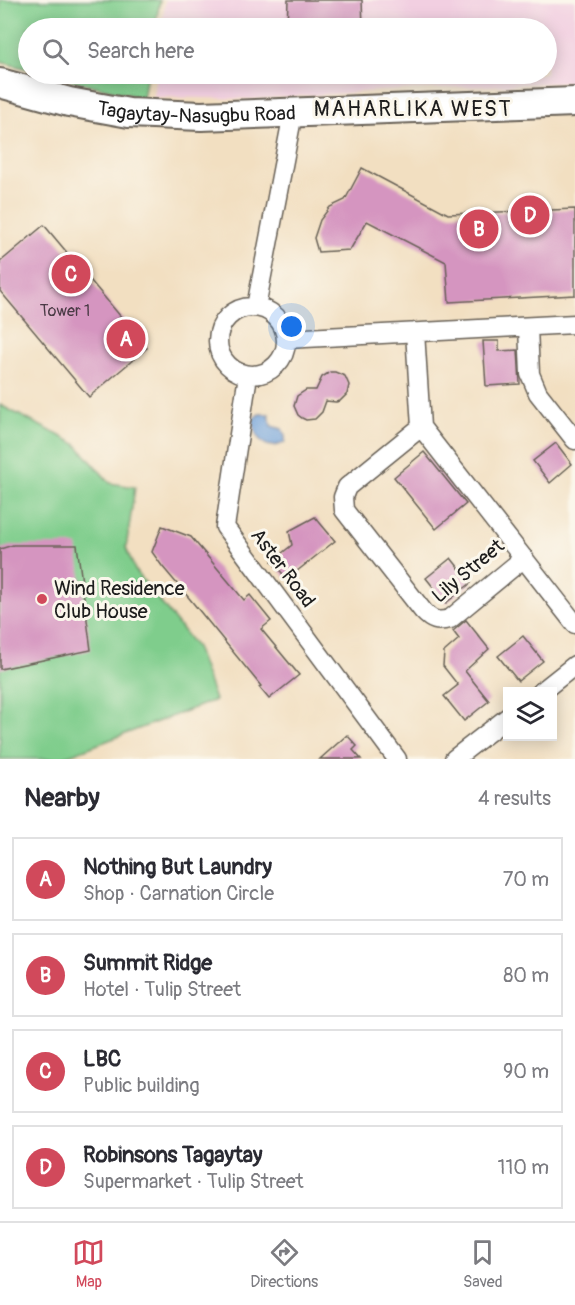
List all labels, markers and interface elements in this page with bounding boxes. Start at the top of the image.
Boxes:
search box [18,18,557,84]
icon: search [39,35,72,68]
text: Search here [87,37,194,65]
street label: Tagaytay-Nasugbu Road [95,95,296,129]
district label: MAHARLIKA WEST [314,95,512,123]
pin: D [510,192,550,238]
pin: B [460,206,498,252]
pin: C [52,252,90,296]
house number: Tower 1 [40,301,90,321]
your location [277,312,306,341]
pin: A [106,316,146,362]
street label: Aster Road [245,523,321,613]
street label: Lily Street [427,533,510,608]
place label: Wind Residence Club House [54,576,185,624]
marker: Wind Residence Club House [35,592,49,606]
map controls [503,687,557,741]
button: layers [503,687,557,741]
text: Nearby [24,782,100,814]
text: 4 results [478,786,551,811]
text: Nothing But Laundry [83,853,272,881]
text: A [39,867,52,892]
text: 70 m [503,867,549,892]
text: Shop · Carnation Circle [83,881,274,906]
text: Summit Ridge [83,949,212,977]
text: B [40,963,51,988]
text: 80 m [503,963,549,988]
text: Hotel · Tulip Street [83,977,241,1002]
text: LBC [83,1045,121,1073]
text: C [39,1059,52,1084]
text: 90 m [503,1059,549,1084]
text: Public building [83,1073,199,1098]
text: Robinsons Tagaytay [83,1141,262,1169]
text: D [39,1155,52,1180]
text: 110 m [498,1155,549,1180]
text: Supermarket · Tulip Street [83,1169,304,1194]
tab: Map [72,1236,105,1292]
tab: Directions [250,1236,318,1292]
tab: Saved [463,1236,503,1292]

